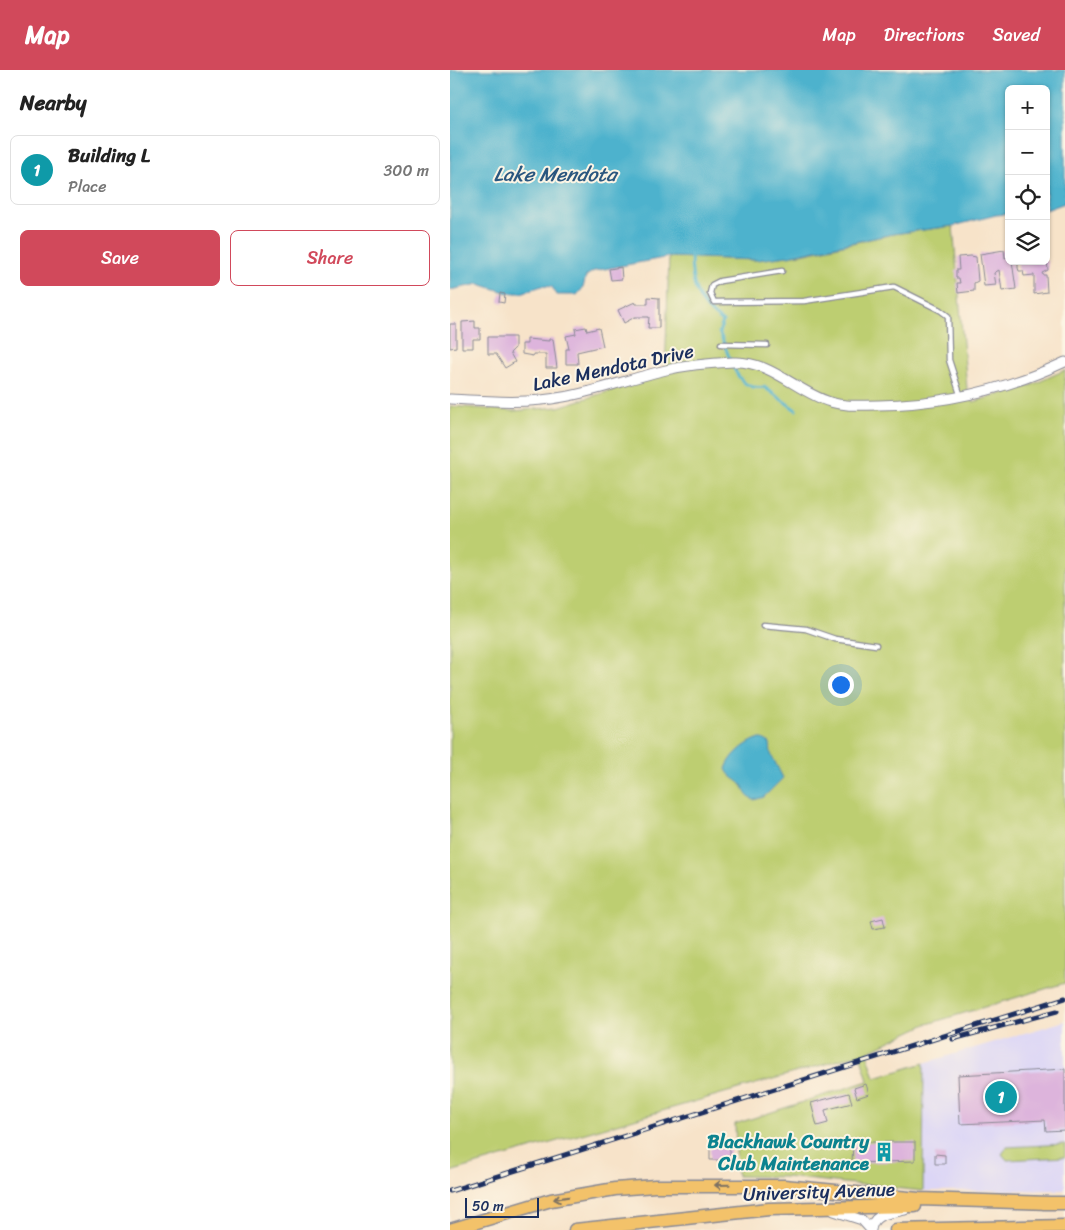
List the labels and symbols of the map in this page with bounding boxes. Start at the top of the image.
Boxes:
water label: Lake Mendota [494,157,619,192]
street label: Lake Mendota Drive [529,334,697,401]
your location [828,672,854,698]
pin: 1 [985,1078,1017,1116]
place label: Blackhawk Country Club Maintenance [707,1125,870,1180]
building icon: Blackhawk Country Club Maintenance [873,1141,895,1163]
street label: University Avenue [742,1172,896,1211]
one-way arrow [715,1180,731,1189]
one-way arrow [553,1194,569,1204]
scale bar [465,1195,539,1218]

